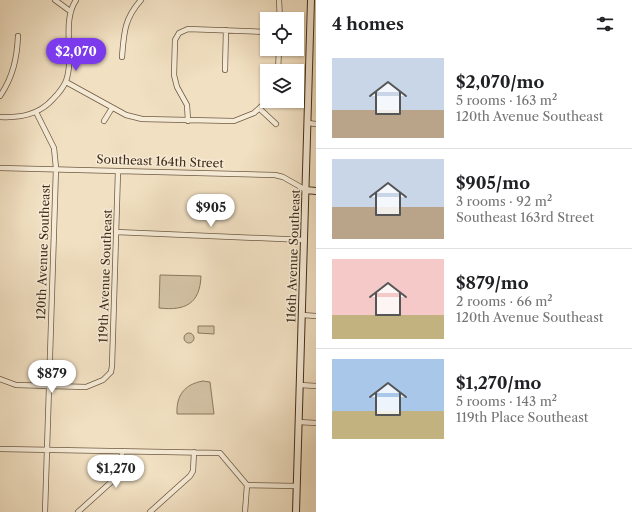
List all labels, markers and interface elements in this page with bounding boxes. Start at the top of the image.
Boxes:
map controls [260,12,304,108]
button: locate [260,12,304,56]
icon: filters [594,13,616,35]
text: 4 homes [332,14,404,34]
pin: $2,070 [43,38,109,72]
text: $2,070 [55,43,97,59]
button: layers [260,64,304,108]
text: $2,070/mo [456,72,544,92]
icon: home [364,74,412,122]
text: 5 rooms · 163 m² [456,92,557,108]
text: 120th Avenue Southeast [456,108,603,124]
street label: Southeast 164th Street [96,151,225,171]
text: $905/mo [456,173,530,193]
icon: home [364,175,412,223]
street label: 120th Avenue Southeast [33,183,53,320]
street label: 116th Avenue Southeast [283,188,303,323]
text: 3 rooms · 92 m² [456,193,552,209]
pin: $905 [187,194,235,228]
text: $905 [196,199,226,215]
street label: 119th Avenue Southeast [95,208,115,343]
text: Southeast 163rd Street [456,209,594,225]
text: $879/mo [456,273,529,293]
icon: home [364,275,412,323]
text: 2 rooms · 66 m² [456,293,553,309]
text: 120th Avenue Southeast [456,309,603,325]
pin: $879 [28,360,76,394]
text: $879 [37,365,67,381]
text: $1,270/mo [456,373,541,393]
icon: home [364,375,412,423]
text: 5 rooms · 143 m² [456,393,557,409]
text: 119th Place Southeast [456,409,588,425]
pin: $1,270 [83,455,149,489]
text: $1,270 [96,460,136,476]

